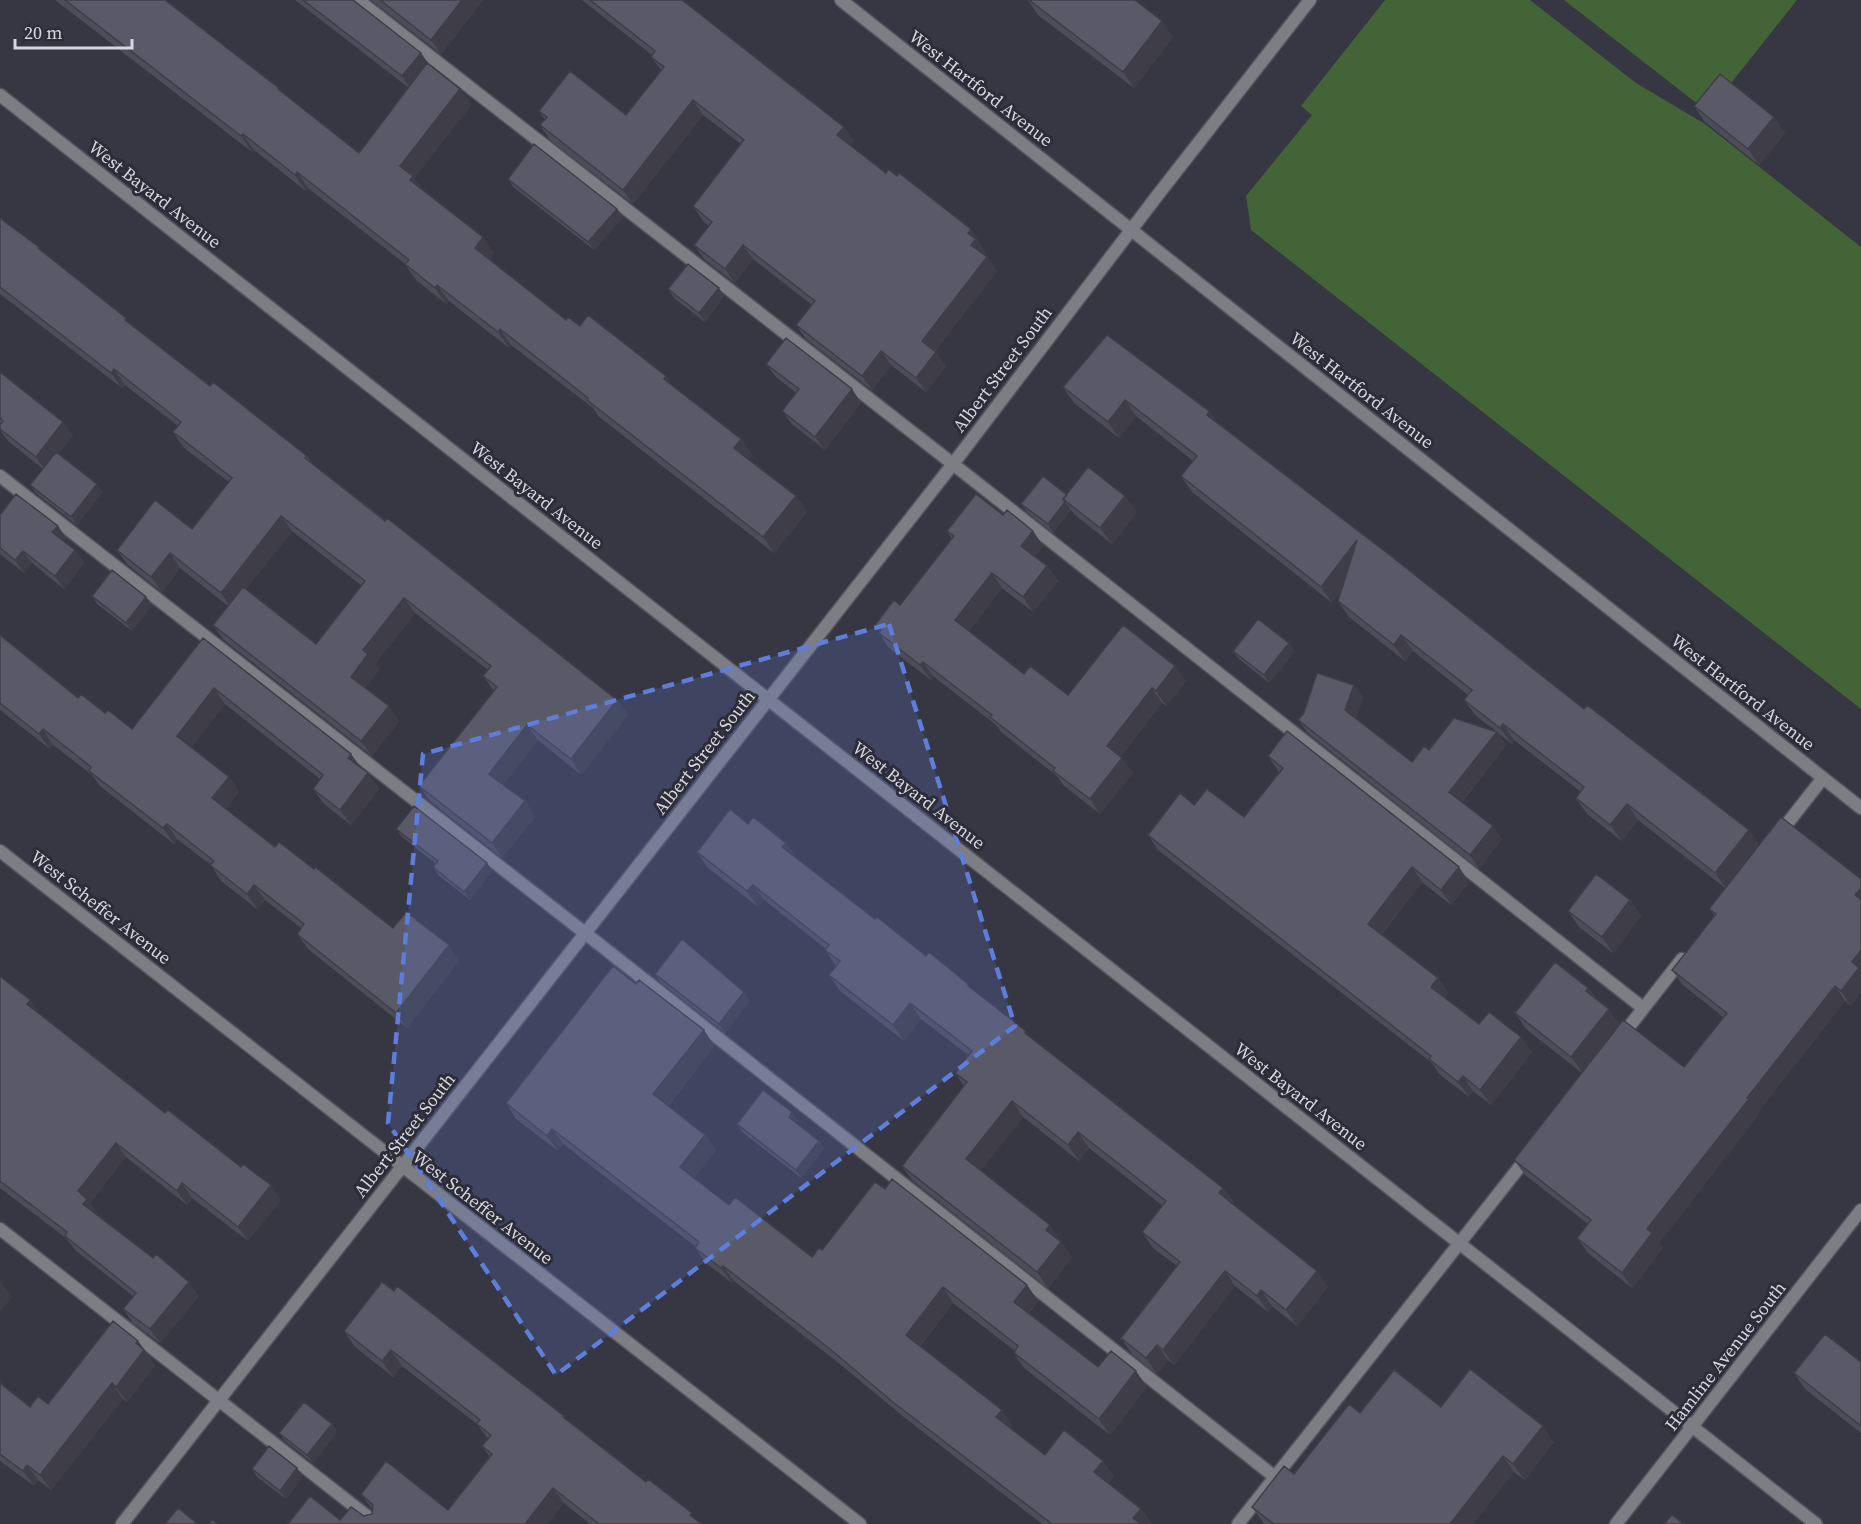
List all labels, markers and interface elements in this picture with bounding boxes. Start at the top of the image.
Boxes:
scale bar [15,12,132,50]
text: 20 m [24,20,62,45]
street label: West Hartford Avenue [904,24,1058,152]
street label: West Bayard Avenue [83,134,227,254]
street label: Albert Street South [946,301,1058,437]
street label: West Hartford Avenue [1285,326,1439,454]
street label: West Bayard Avenue [465,435,609,555]
street label: West Hartford Avenue [1666,628,1820,756]
street label: Albert Street South [647,684,761,819]
street label: West Bayard Avenue [847,735,991,855]
street label: West Scheffer Avenue [25,844,177,970]
street label: West Bayard Avenue [1229,1036,1373,1156]
street label: Albert Street South [347,1067,461,1202]
street label: West Scheffer Avenue [407,1144,559,1270]
street label: Hamline Avenue South [1659,1276,1791,1436]

